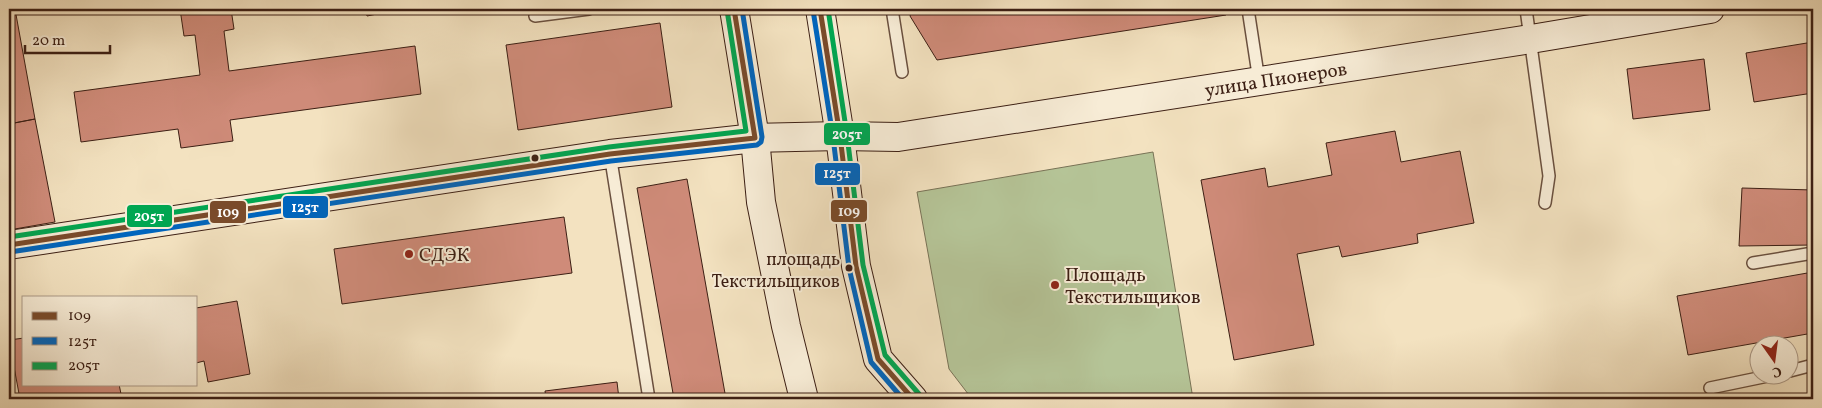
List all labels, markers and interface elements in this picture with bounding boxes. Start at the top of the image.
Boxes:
scale bar [25,22,110,54]
text: 20 m [32,31,65,52]
street label: улица Пионеров [1203,57,1349,104]
line badge: 205т [823,122,871,146]
text: 205т [832,126,862,145]
unlabelled marker [530,153,540,163]
line badge: 125т [814,162,861,186]
text: 125т [823,165,851,184]
line badge: 125т [282,195,329,219]
text: 125т [291,199,319,218]
line badge: 109 [830,199,868,223]
line badge: 109 [209,200,247,224]
text: 109 [838,203,860,222]
line badge: 205т [126,204,173,228]
text: 109 [217,204,239,223]
text: 205т [134,208,164,227]
place label: СДЭК [419,243,469,269]
marker: СДЭК [403,248,415,260]
place label: площадь Текстильщиков [712,248,840,295]
marker: площадь Текстильщиков [844,263,854,273]
place label: Площадь Текстильщиков [1065,263,1201,311]
marker: Площадь Текстильщиков [1049,279,1061,291]
legend [22,296,198,386]
text: 109 [68,306,91,327]
text: 125т [68,332,97,353]
north arrow [1750,336,1800,386]
text: 205т [68,356,100,377]
text: С [1770,361,1783,381]

